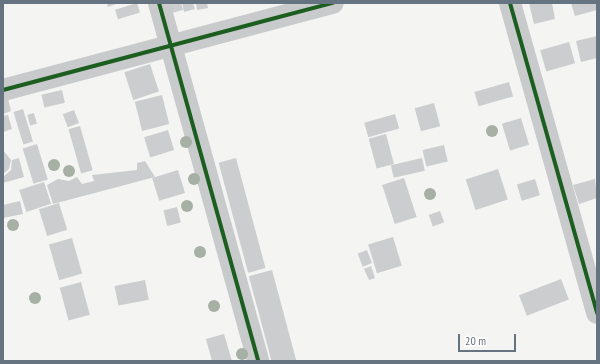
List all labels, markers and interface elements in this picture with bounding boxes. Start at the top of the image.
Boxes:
scale bar [460,326,518,352]
text: 20 m [465,333,486,348]

